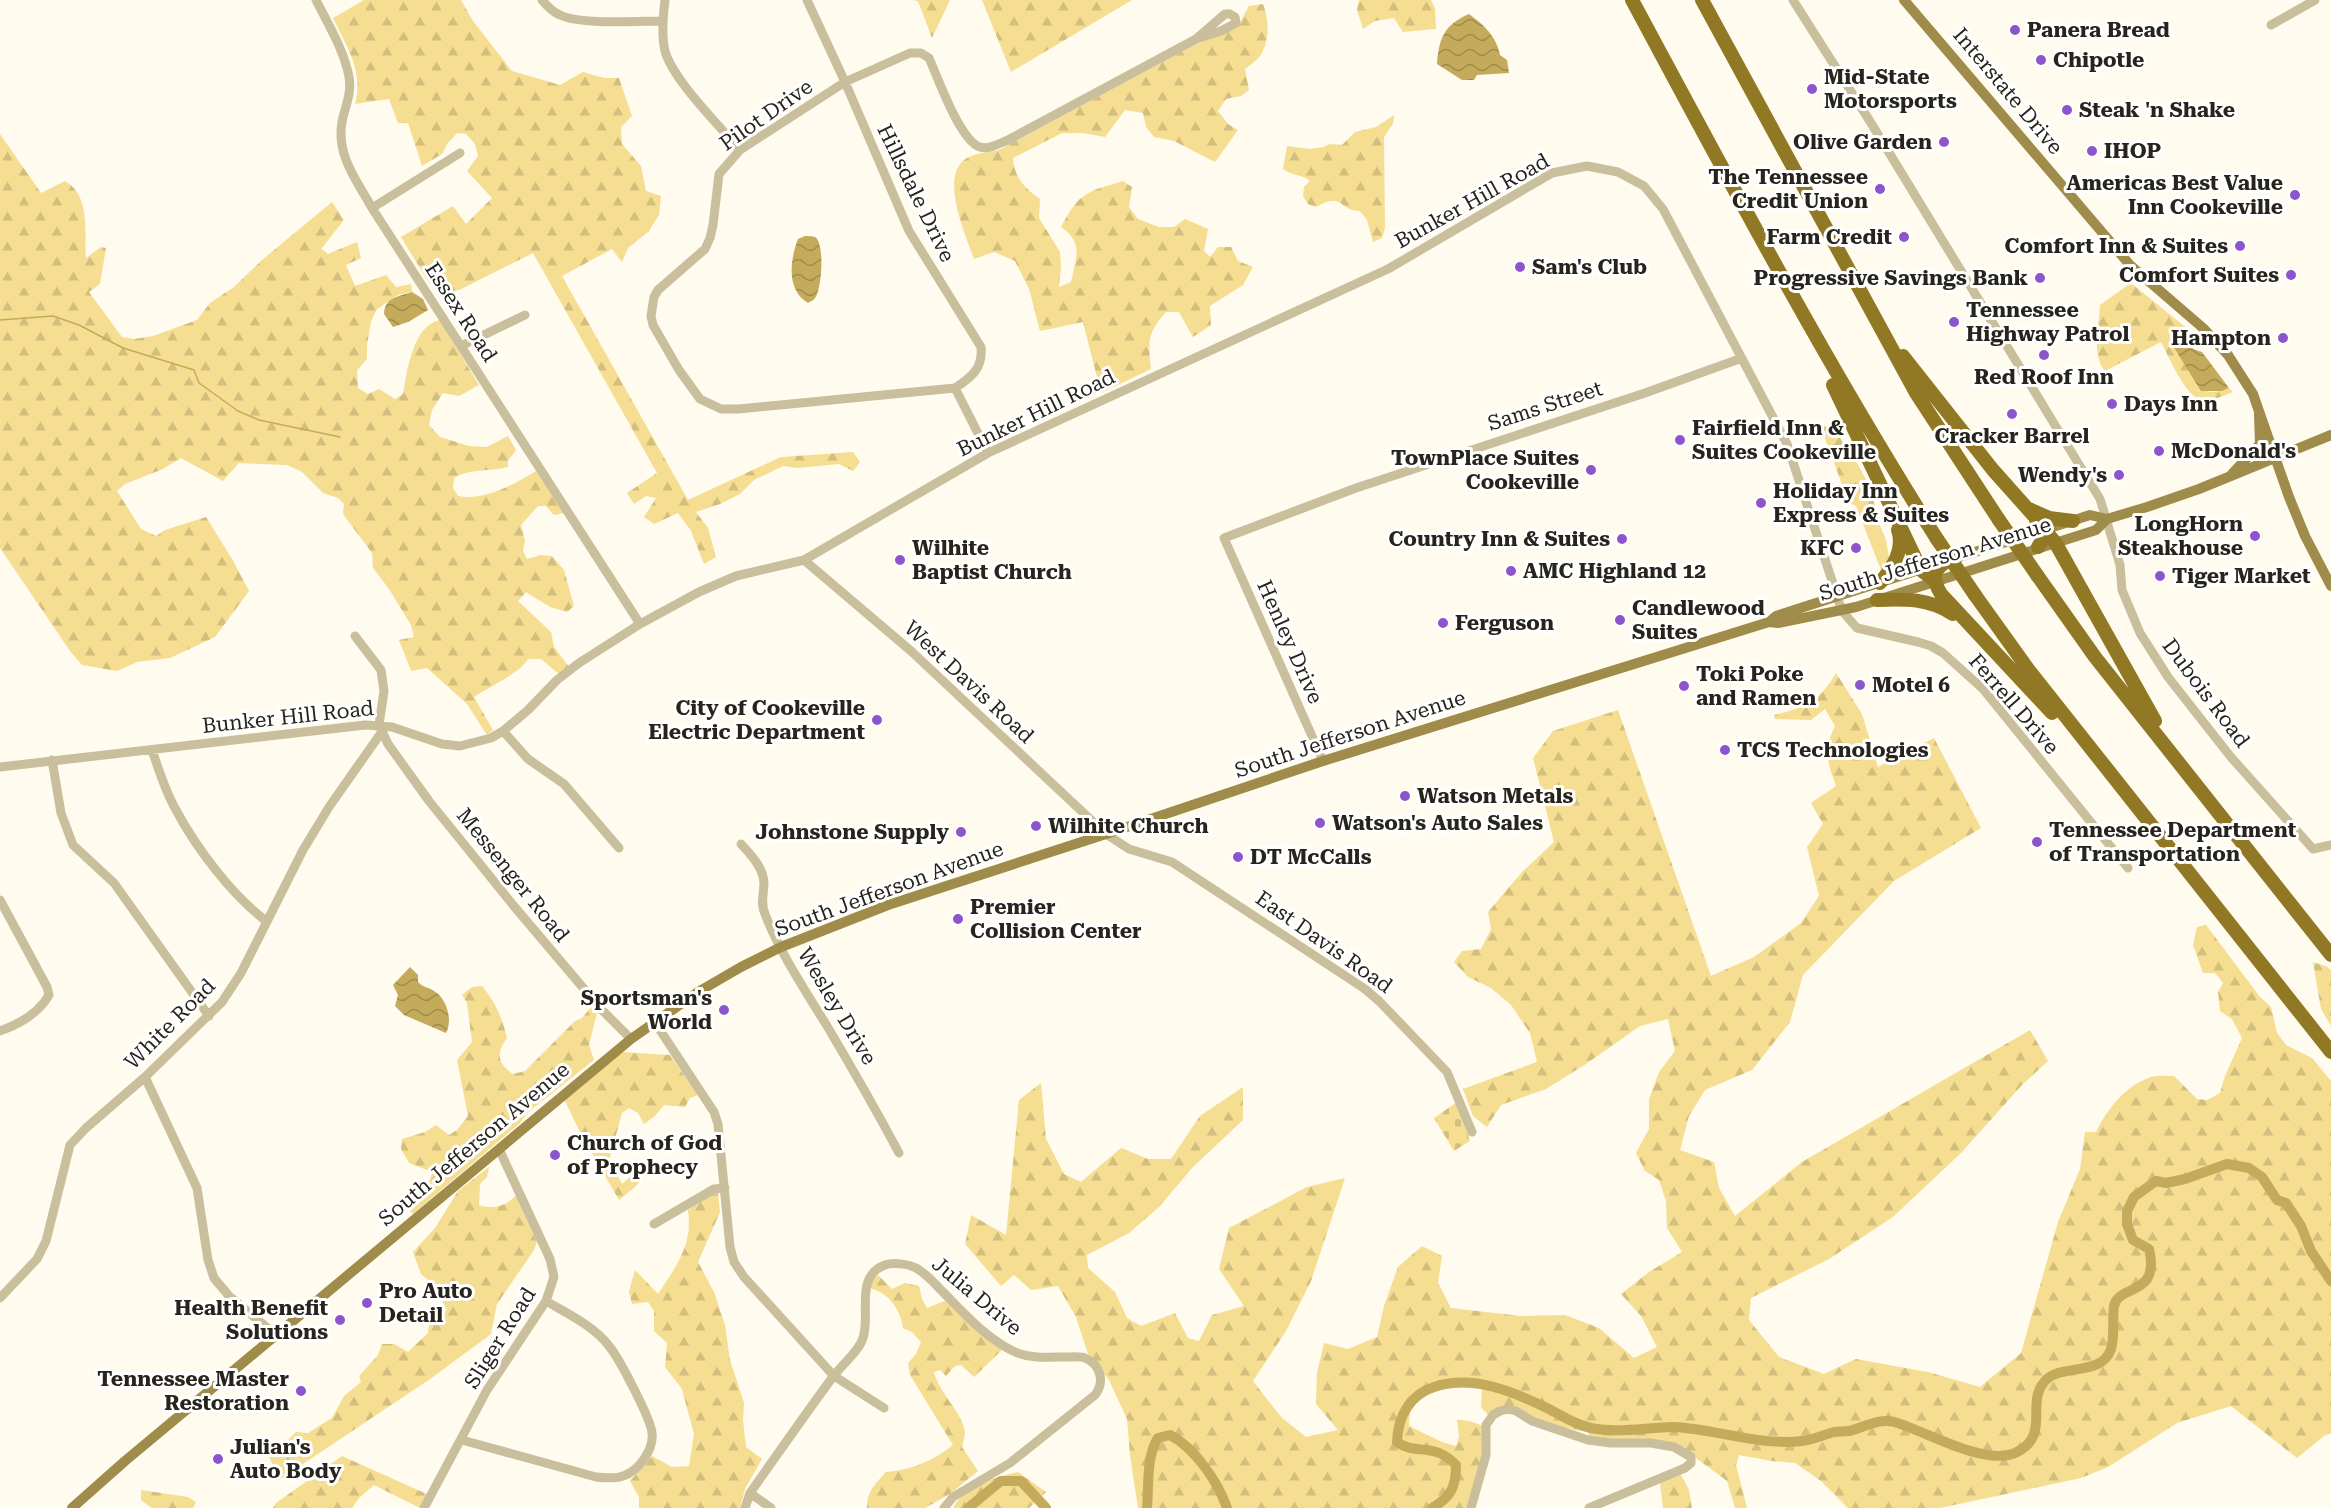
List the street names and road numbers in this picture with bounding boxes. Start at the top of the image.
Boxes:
street label: Interstate Drive [1948,23,2068,159]
street label: Pilot Drive [715,74,817,156]
street label: Hillsdale Drive [872,120,960,266]
street label: Bunker Hill Road [1391,148,1554,253]
street label: Essex Road [420,258,502,367]
street label: Bunker Hill Road [953,364,1119,462]
street label: Sams Street [1485,376,1606,436]
street label: South Jefferson Avenue [1816,512,2054,606]
street label: Henley Drive [1252,577,1328,707]
street label: West Davis Road [899,616,1039,748]
street label: Dubois Road [2157,634,2255,752]
street label: Ferrell Drive [1964,649,2064,759]
street label: South Jefferson Avenue [1232,685,1468,783]
street label: Bunker Hill Road [201,696,376,738]
street label: Messenger Road [452,803,574,947]
street label: South Jefferson Avenue [772,836,1006,942]
street label: East Davis Road [1251,886,1397,998]
street label: Wesley Drive [793,943,881,1069]
street label: White Road [120,973,221,1074]
street label: South Jefferson Avenue [374,1057,574,1231]
street label: Julia Drive [927,1252,1027,1340]
street label: Sliger Road [459,1283,541,1393]

